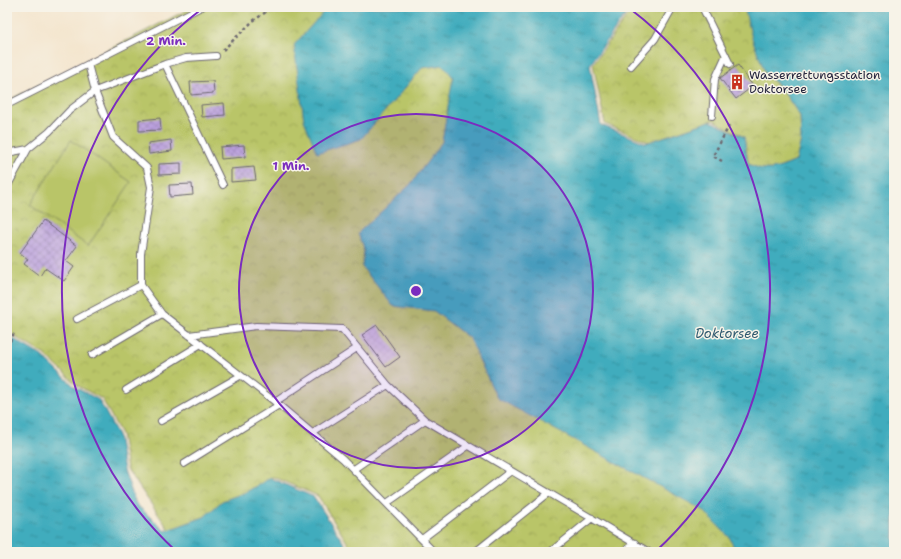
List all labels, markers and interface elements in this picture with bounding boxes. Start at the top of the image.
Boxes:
text: 2 Min. [146,33,186,49]
place label: Wasserrettungsstation Doktorsee [749,67,880,97]
building icon: Wasserrettungsstation Doktorsee [728,73,746,91]
text: 1 Min. [272,158,310,174]
centre of rings [409,284,423,298]
water label: Doktorsee [695,325,759,342]

